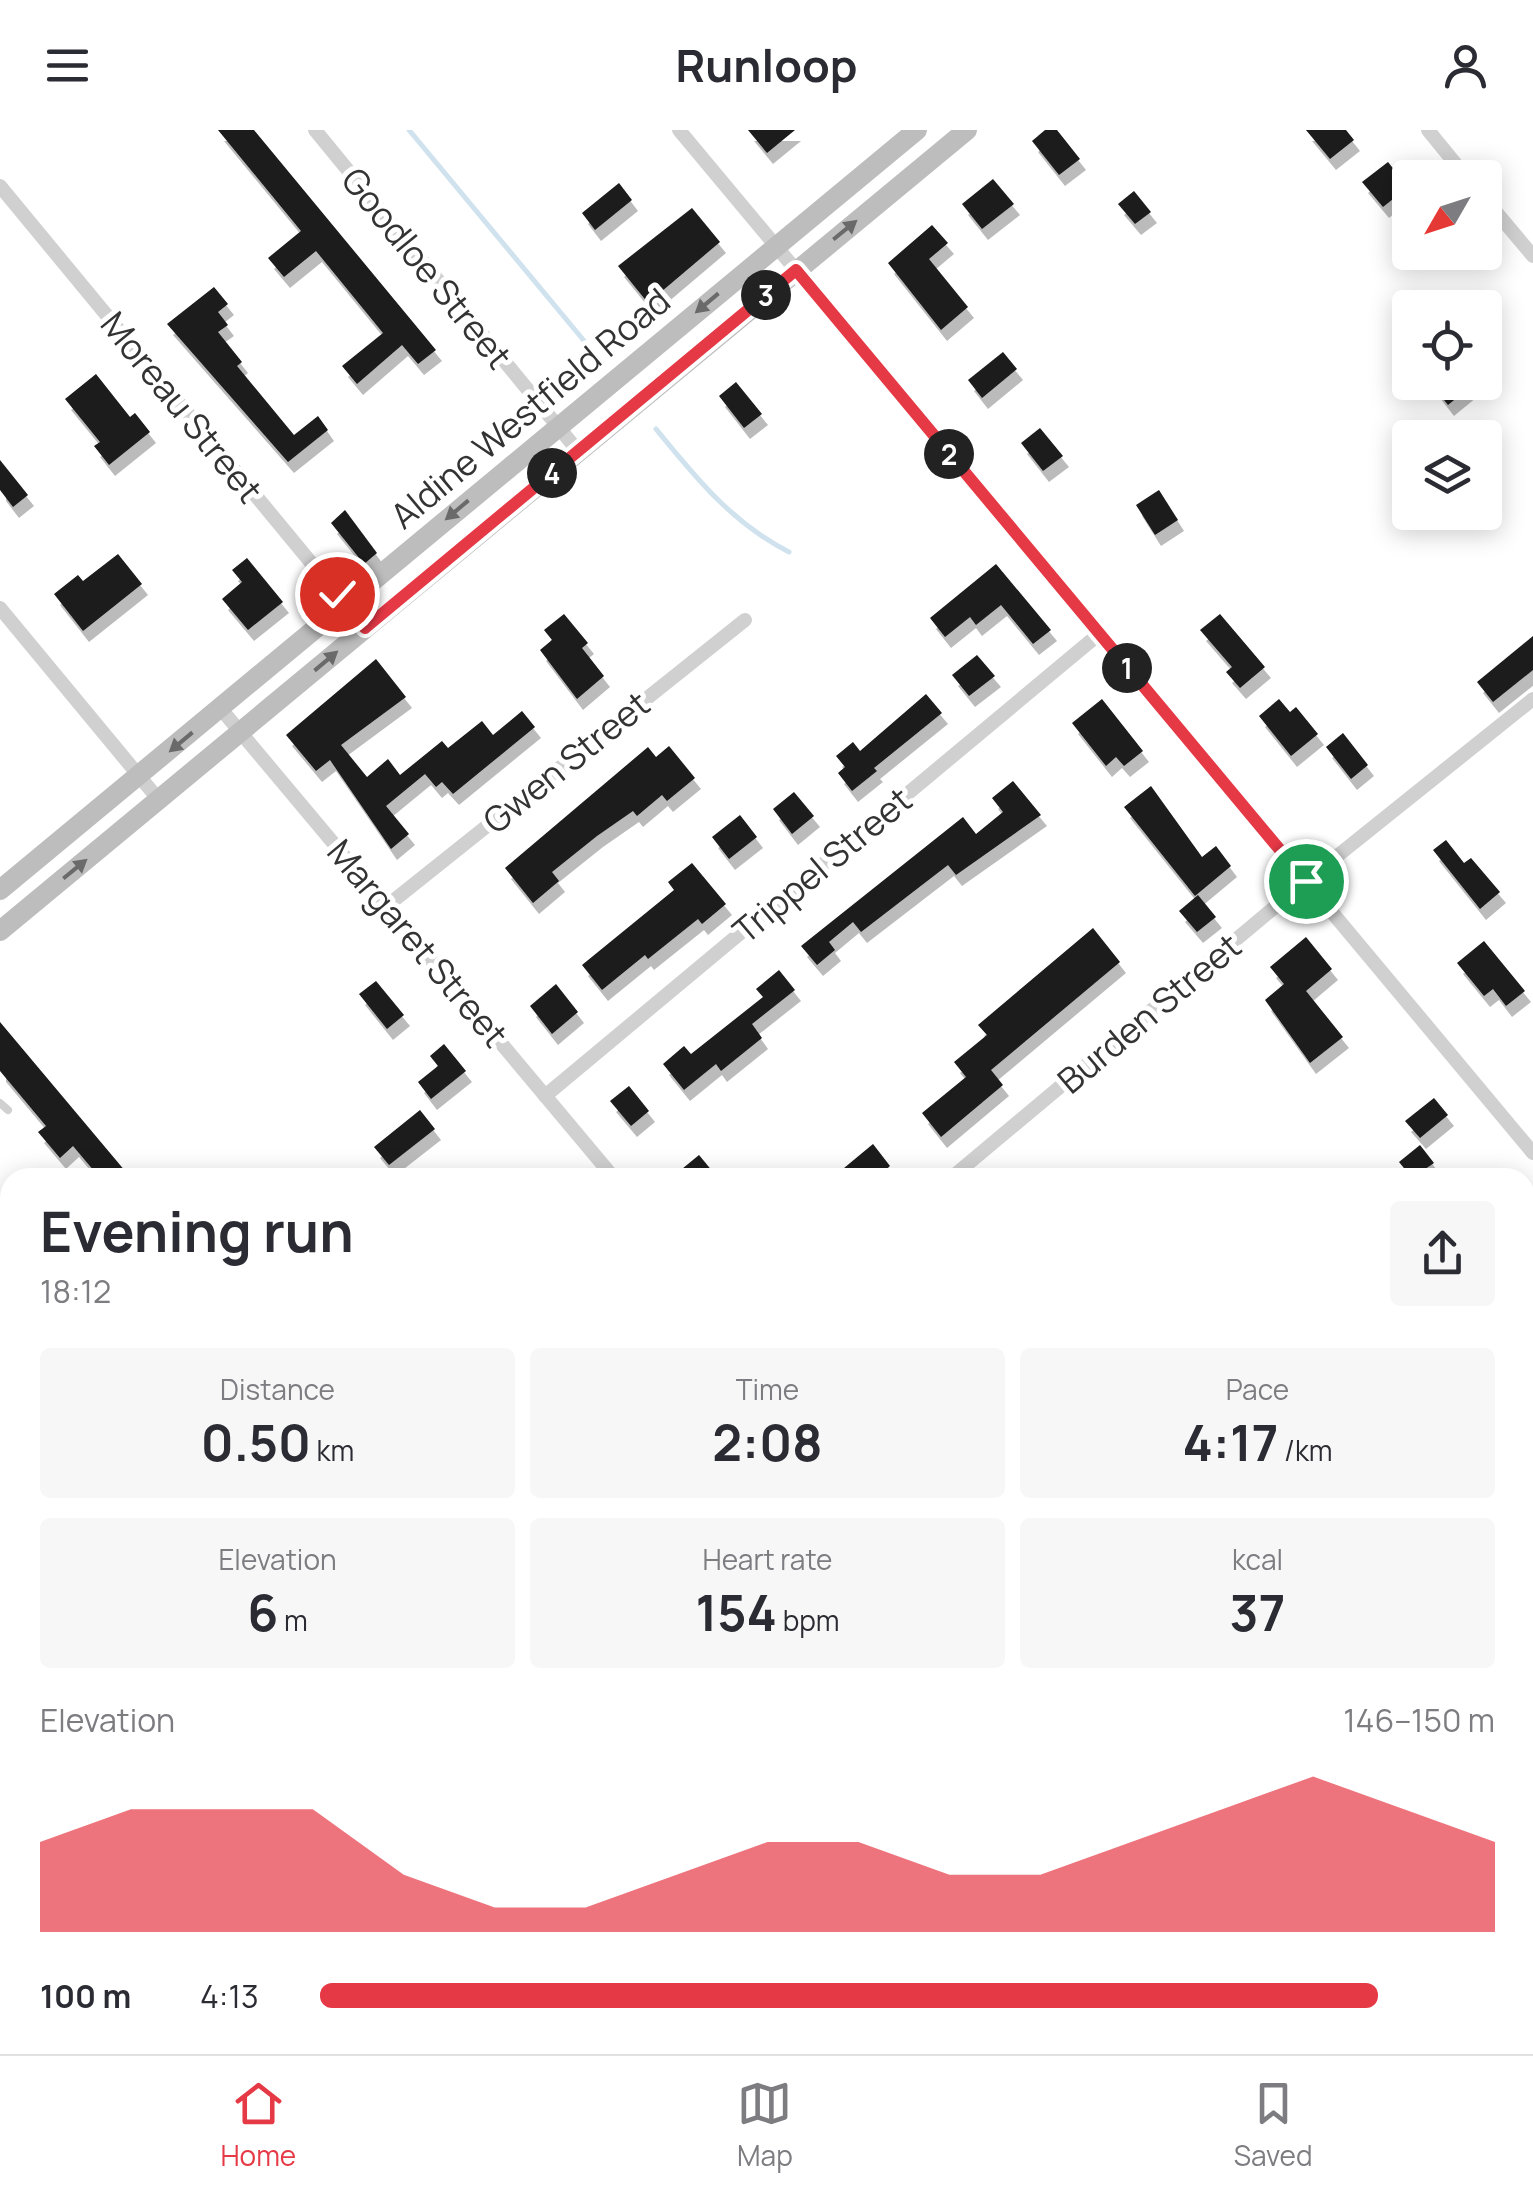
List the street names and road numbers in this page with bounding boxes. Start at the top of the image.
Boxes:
street label: Goodloe Street [331,157,523,379]
street label: Aldine Westfield Road [380,277,680,539]
street label: Moreau Street [90,302,274,512]
street label: Gwen Street [473,680,659,844]
street label: Trippel Street [722,776,922,954]
street label: Margaret Street [317,829,519,1057]
street label: Burden Street [1047,922,1251,1104]

